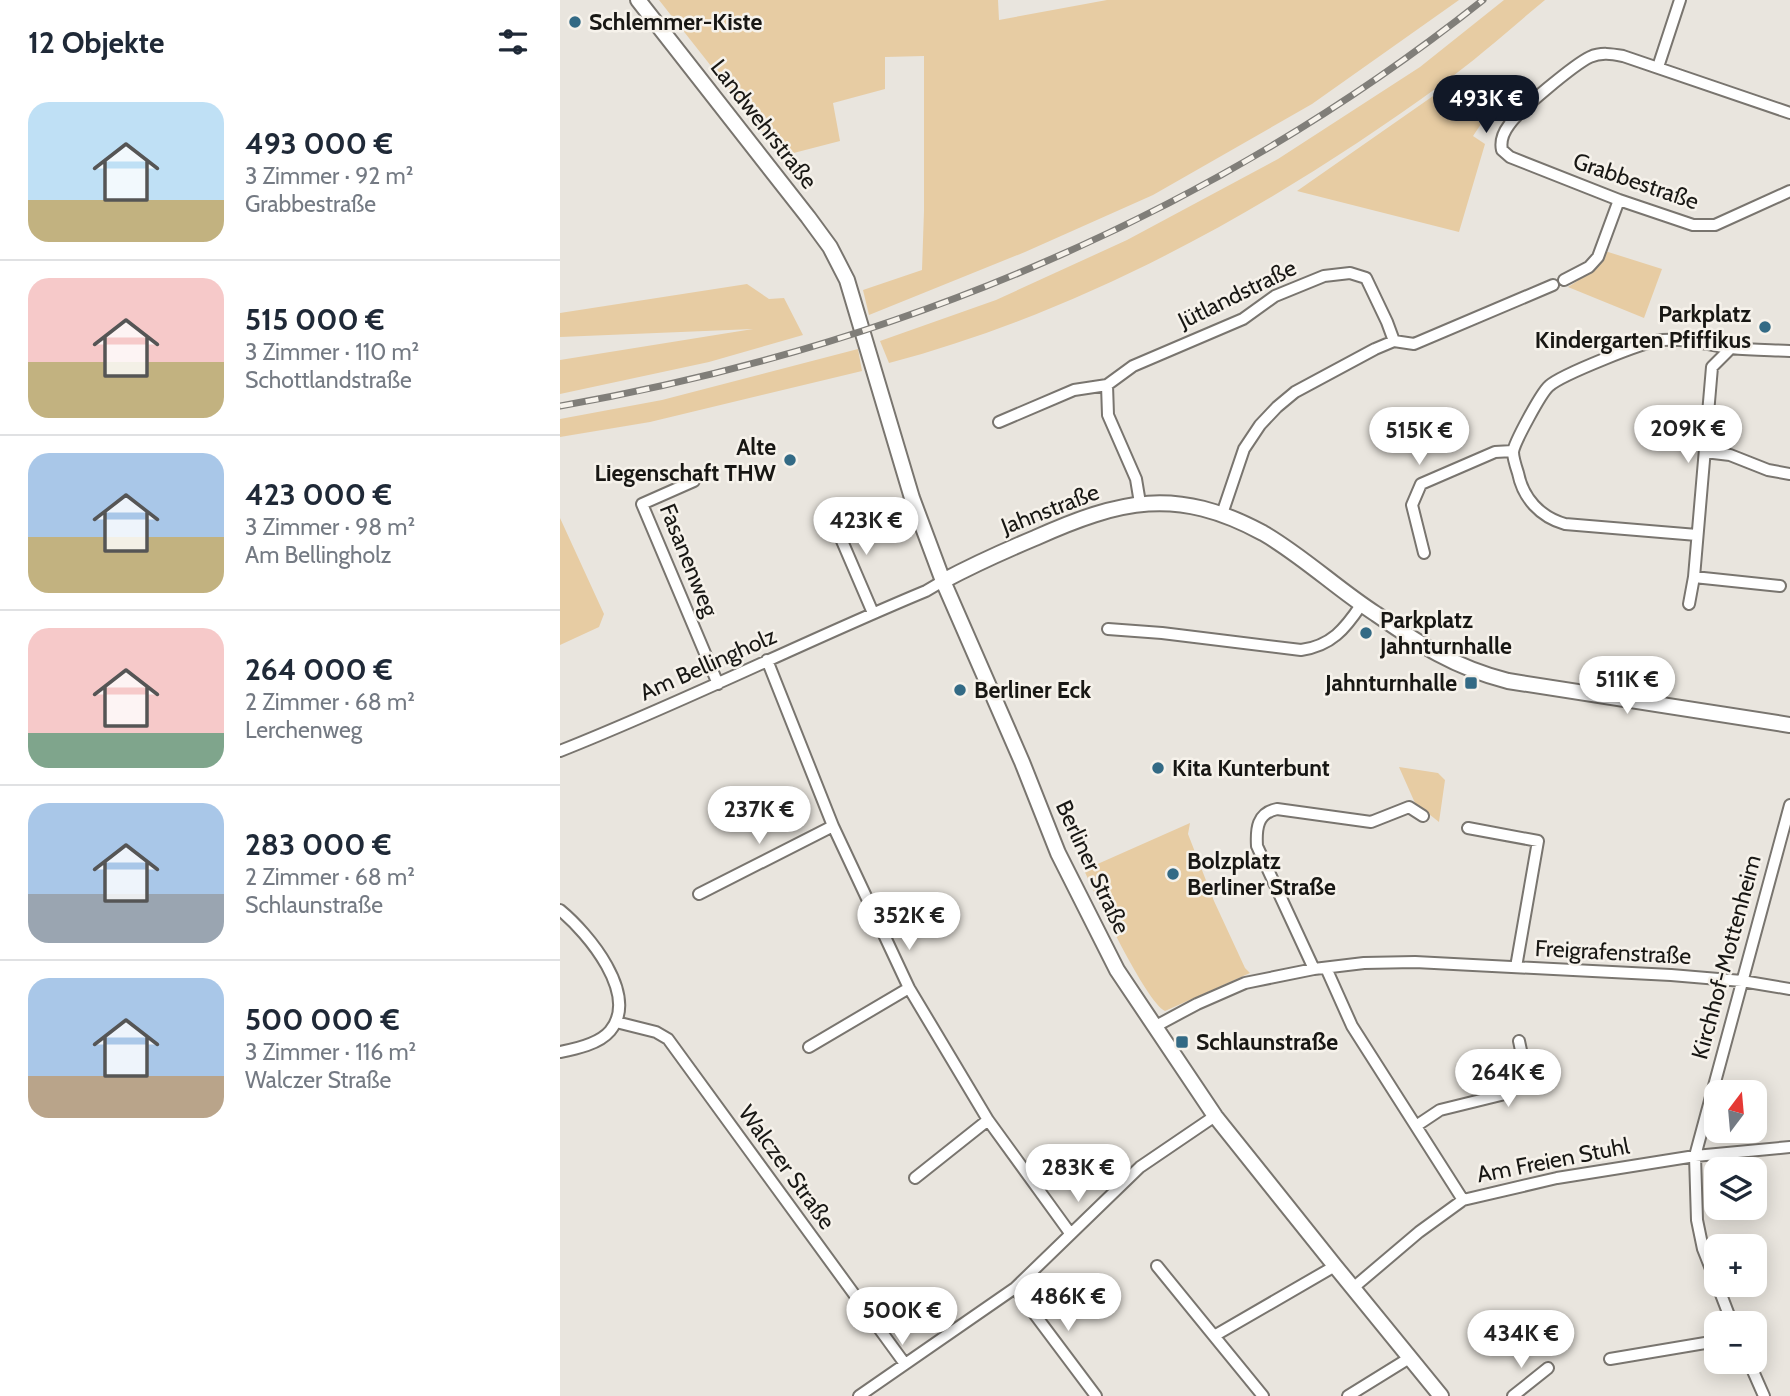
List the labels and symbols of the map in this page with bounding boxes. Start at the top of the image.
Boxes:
place label: Schlemmer-Kiste [589,8,763,36]
marker: Schlemmer-Kiste [567,14,583,30]
street label: Landwehrstraße [705,54,823,194]
pin: 493K € [1429,76,1543,135]
street label: Grabbestraße [1569,146,1703,216]
street label: Jütlandstraße [1173,253,1301,335]
place label: Parkplatz Kindergarten Pfiffikus [1535,300,1751,354]
marker: Parkplatz Kindergarten Pfiffikus [1757,319,1773,335]
pin: 209K € [1631,406,1745,465]
pin: 515K € [1362,407,1476,467]
place label: Alte Liegenschaft THW [594,433,777,487]
marker: Alte Liegenschaft THW [782,452,798,468]
street label: Jahnstraße [996,478,1103,541]
pin: 423K € [809,498,923,557]
street label: Fasanenweg [654,499,725,621]
place label: Parkplatz Jahnturnhalle [1379,606,1512,660]
street label: Am Bellingholz [635,621,781,707]
marker: Parkplatz Jahnturnhalle [1358,625,1374,641]
pin: 511K € [1570,656,1684,716]
place label: Jahnturnhalle [1324,669,1457,697]
marker: Jahnturnhalle [1463,675,1479,691]
place label: Berliner Eck [974,676,1092,704]
marker: Berliner Eck [952,682,968,698]
place label: Kita Kunterbunt [1172,754,1330,782]
marker: Kita Kunterbunt [1150,760,1166,776]
pin: 237K € [702,786,816,846]
street label: Berliner Straße [1050,796,1136,938]
place label: Bolzplatz Berliner Straße [1187,847,1336,901]
street label: Kirchhof-Mottenheim [1685,852,1767,1062]
marker: Bolzplatz Berliner Straße [1165,866,1181,882]
pin: 352K € [852,892,966,952]
street label: Freigrafenstraße [1534,934,1692,970]
place label: Schlaunstraße [1196,1028,1338,1056]
marker: Schlaunstraße [1174,1034,1190,1050]
pin: 264K € [1451,1050,1565,1109]
north arrow [1704,1080,1768,1143]
street label: Walczer Straße [733,1100,841,1235]
street label: Am Freien Stuhl [1474,1131,1632,1189]
pin: 283K € [1021,1144,1135,1204]
pin: 486K € [1011,1274,1125,1333]
pin: 500K € [845,1288,959,1347]
pin: 434K € [1464,1310,1578,1370]

